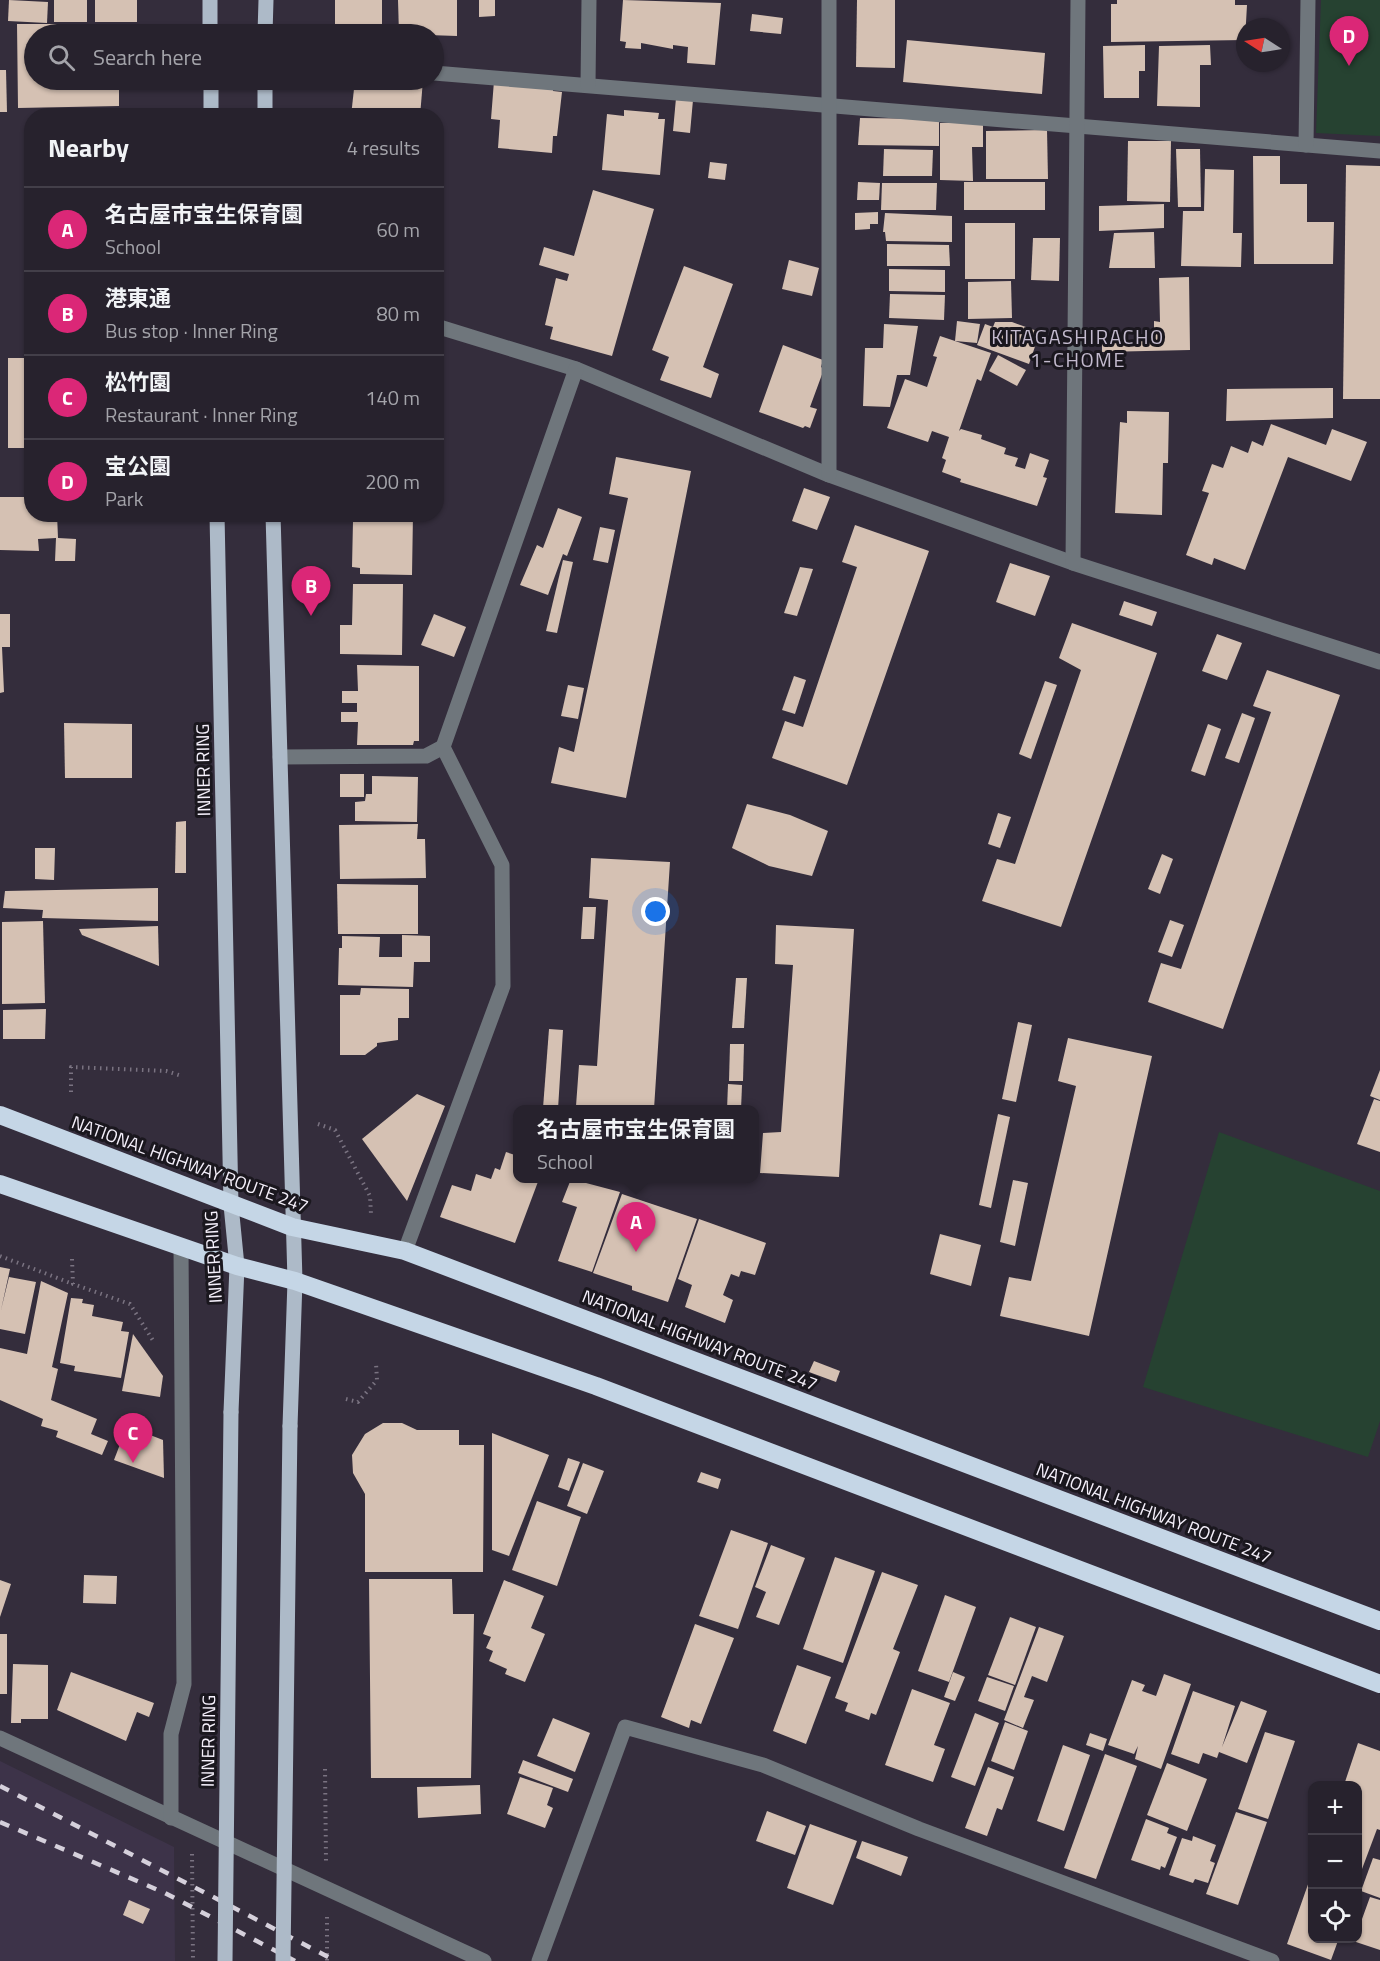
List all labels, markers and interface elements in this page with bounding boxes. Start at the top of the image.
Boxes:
pin: D [1330,16,1368,66]
north arrow [1236,18,1290,72]
search box [24,24,444,90]
text: Search here [93,40,202,74]
icon: search [45,41,78,74]
text: Nearby [48,128,129,167]
text: 4 results [347,132,420,163]
text: 名古屋市宝生保育園 [105,197,303,231]
text: A [61,214,74,245]
text: 60 m [376,214,420,245]
text: School [105,231,161,262]
text: 港東通 [105,281,171,315]
text: B [61,298,74,329]
text: 80 m [376,298,420,329]
text: Bus stop · Inner Ring [105,315,278,346]
district label: KITAGASHIRACHO 1-CHOME [991,321,1165,375]
text: 松竹園 [105,365,171,399]
text: C [62,382,73,413]
text: 140 m [365,382,420,413]
text: Restaurant · Inner Ring [105,399,298,430]
text: 宝公園 [105,449,171,483]
text: D [61,466,74,497]
text: 200 m [365,466,420,497]
text: Park [105,483,143,514]
pin: B [292,566,330,616]
street label: INNER RING [189,723,217,817]
your location [641,897,670,926]
popup [513,1105,759,1183]
street label: NATIONAL HIGHWAY ROUTE 247 [68,1108,312,1220]
text: 名古屋市宝生保育園 [537,1112,735,1146]
text: School [537,1146,593,1177]
pin: A [616,1202,656,1252]
street label: INNER RING [197,1210,229,1304]
street label: NATIONAL HIGHWAY ROUTE 247 [578,1283,822,1397]
pin: C [114,1414,152,1463]
street label: NATIONAL HIGHWAY ROUTE 247 [1032,1456,1276,1570]
street label: INNER RING [194,1694,222,1788]
map controls [1308,1781,1362,1943]
button: + [1308,1781,1362,1835]
button: − [1308,1835,1362,1889]
button: locate [1308,1889,1362,1943]

